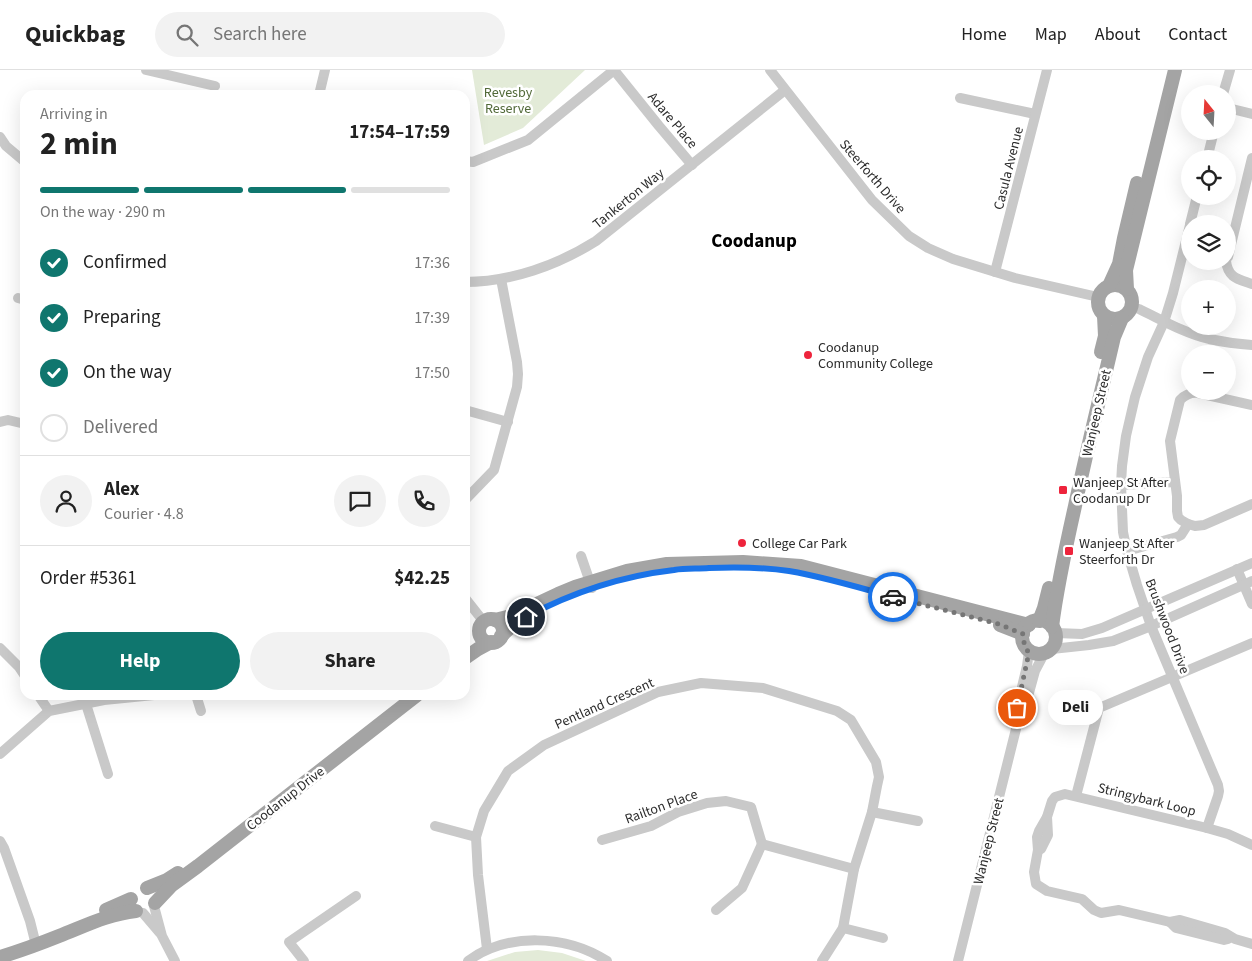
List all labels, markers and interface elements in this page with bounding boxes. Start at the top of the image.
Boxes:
search box [155,12,505,57]
text: Quickbag [25,17,125,52]
icon: search [173,21,201,49]
text: Search here [213,21,307,48]
text: Home [961,22,1007,47]
text: Map [1035,22,1067,47]
text: About [1095,22,1140,47]
text: Contact [1168,22,1227,47]
park label: Revesby Reserve [484,83,533,119]
north arrow [1181,85,1236,140]
map controls [1181,85,1236,400]
street label: Adare Place [643,88,702,153]
text: Arriving in [40,103,108,125]
text: 17:54–17:59 [349,119,450,146]
text: 2 min [40,121,118,167]
street label: Casula Avenue [989,124,1029,212]
street label: Steerforth Drive [834,135,910,218]
button: locate [1181,150,1236,205]
street label: Tankerton Way [589,163,669,234]
text: On the way · 290 m [40,201,165,223]
button: layers [1181,215,1236,270]
district label: Coodanup [711,228,797,255]
icon: check [40,249,68,277]
text: Confirmed [83,249,167,276]
text: 17:36 [414,252,450,274]
button: + [1181,280,1236,335]
icon: check [40,304,68,332]
text: Preparing [83,304,161,331]
text: 17:39 [414,307,450,329]
place label: Coodanup Community College [818,338,933,374]
button: − [1181,345,1236,400]
marker: Coodanup Community College [802,349,814,361]
icon: check [40,359,68,387]
text: On the way [83,359,172,386]
text: 17:50 [414,362,450,384]
street label: Wanjeep Street [1077,368,1117,459]
text: Delivered [83,414,158,441]
place label: Wanjeep St After Coodanup Dr [1073,473,1169,509]
button: person [40,475,92,527]
button: chat [334,475,386,527]
button: phone [398,475,450,527]
text: Alex [104,476,140,503]
marker: Wanjeep St After Coodanup Dr [1057,484,1069,496]
text: Courier · 4.8 [104,503,184,525]
place label: College Car Park [752,534,847,554]
place label: Wanjeep St After Steerforth Dr [1079,534,1175,570]
marker: College Car Park [736,537,748,549]
marker: Wanjeep St After Steerforth Dr [1063,545,1075,557]
text: Order #5361 [40,565,137,592]
text: $42.25 [394,565,450,592]
courier [868,572,918,622]
street label: Brushwood Drive [1140,576,1194,677]
icon: car [879,583,907,611]
pin [505,596,547,638]
icon: home [512,603,540,631]
button: Help [40,632,240,690]
button: Share [250,632,450,690]
street label: Pentland Crescent [552,673,657,735]
pin [996,687,1038,729]
callout: Deli [1047,690,1102,726]
icon: bag [1003,694,1031,722]
text: Deli [1062,696,1089,718]
street label: Coodanup Drive [242,762,329,836]
street label: Stringybark Loop [1096,778,1198,822]
street label: Railton Place [622,785,701,829]
street label: Wanjeep Street [969,796,1009,887]

